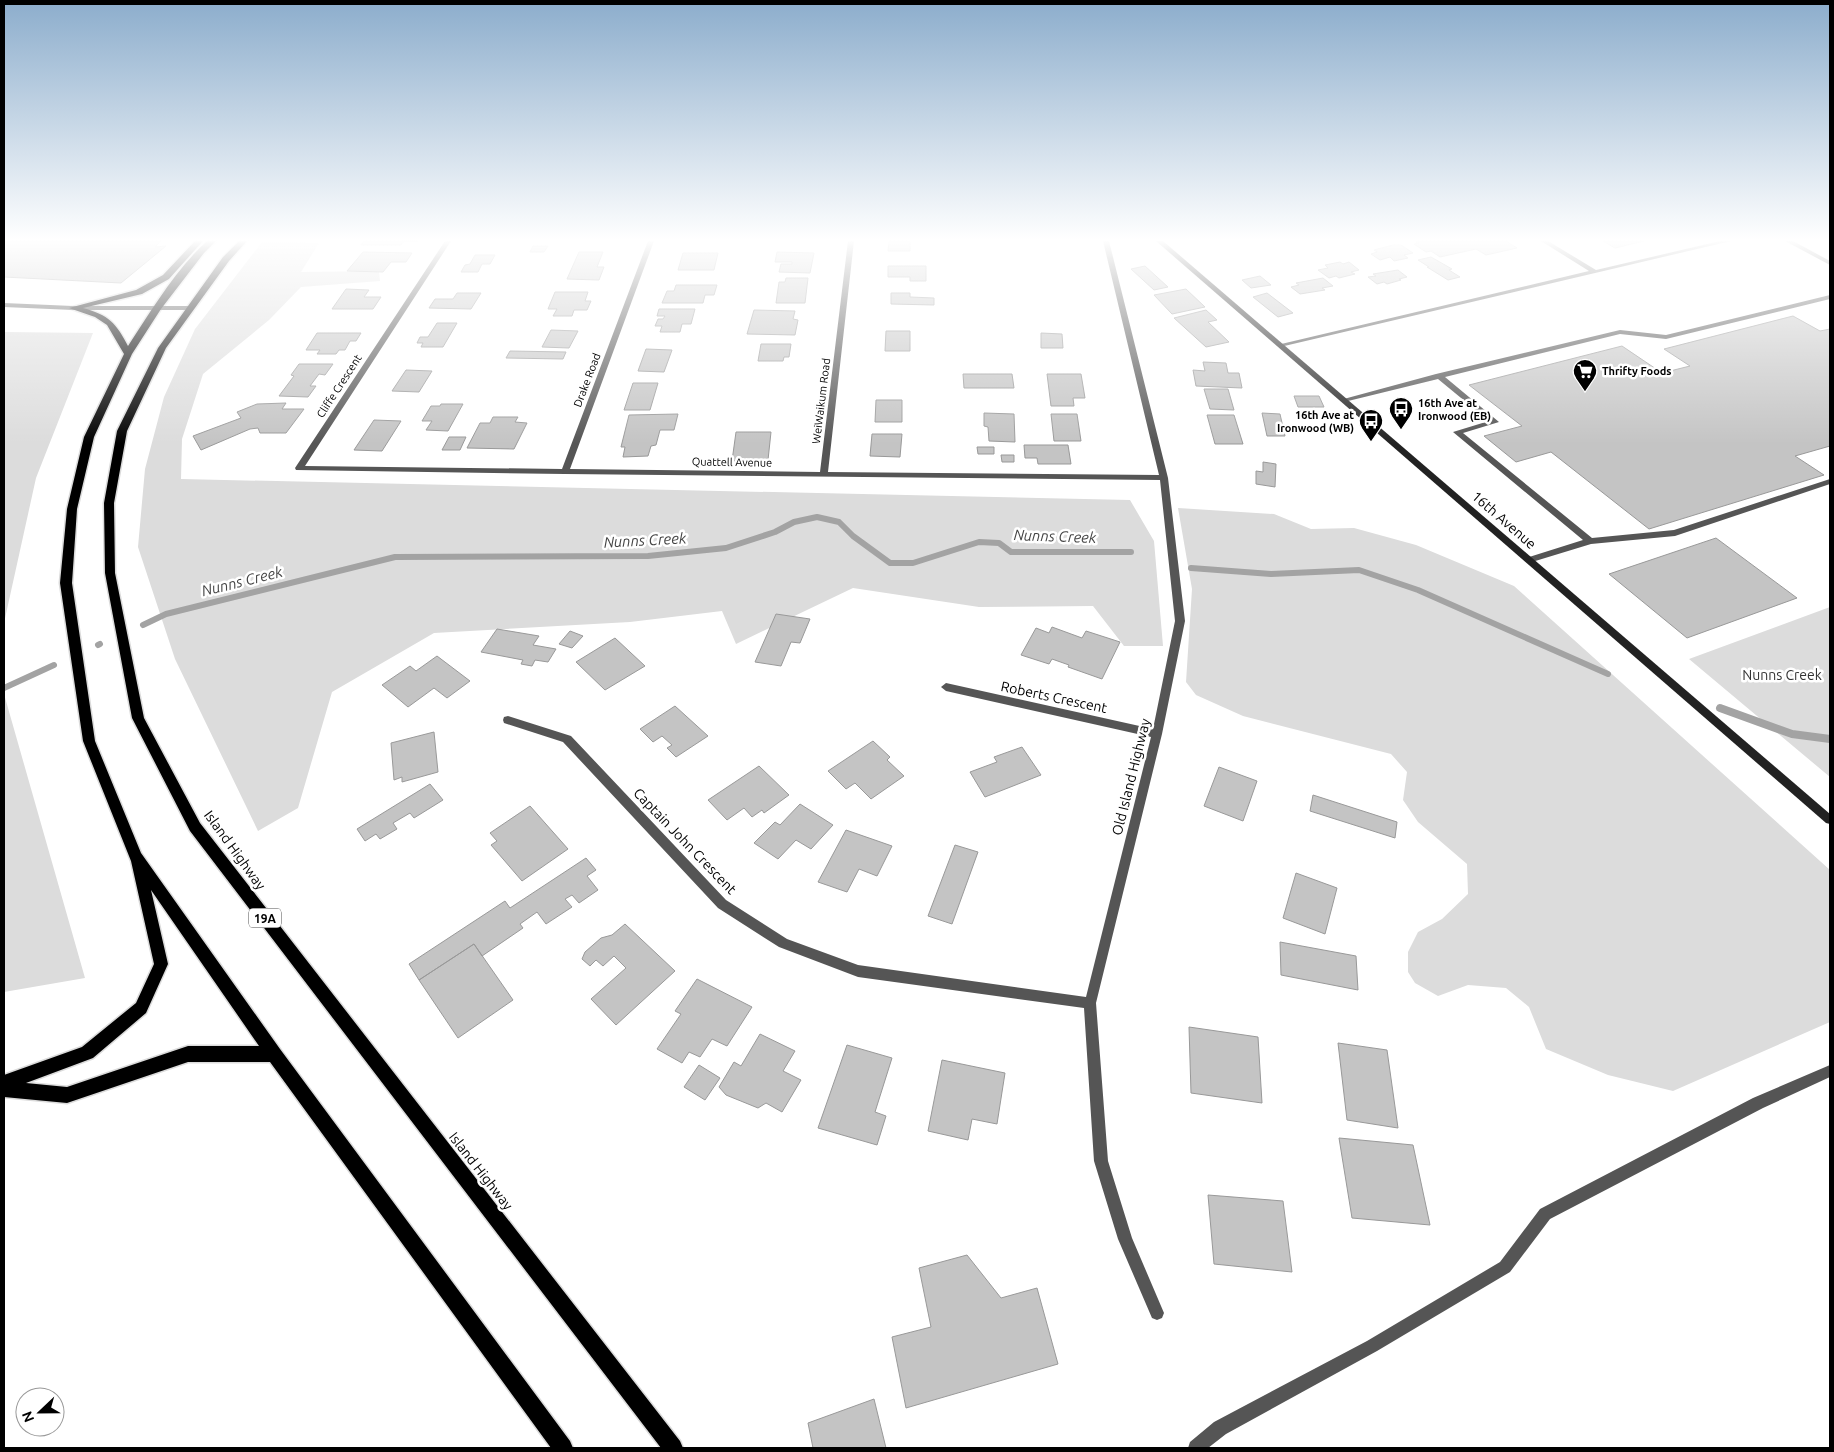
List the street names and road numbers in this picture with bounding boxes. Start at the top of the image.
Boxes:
street label: Drake Road [571,351,603,409]
street label: Cliffe Crescent [314,352,364,420]
street label: WeiWaikum Road [810,357,832,445]
street label: Quattell Avenue [692,455,772,469]
street label: 16th Avenue [1469,488,1539,552]
street label: Roberts Crescent [999,678,1109,716]
street label: Old Island Highway [1109,717,1153,837]
street label: Captain John Crescent [630,785,740,898]
street label: Island Highway [201,807,269,893]
road number: 19A [249,908,281,928]
street label: Island Highway [446,1129,516,1213]

